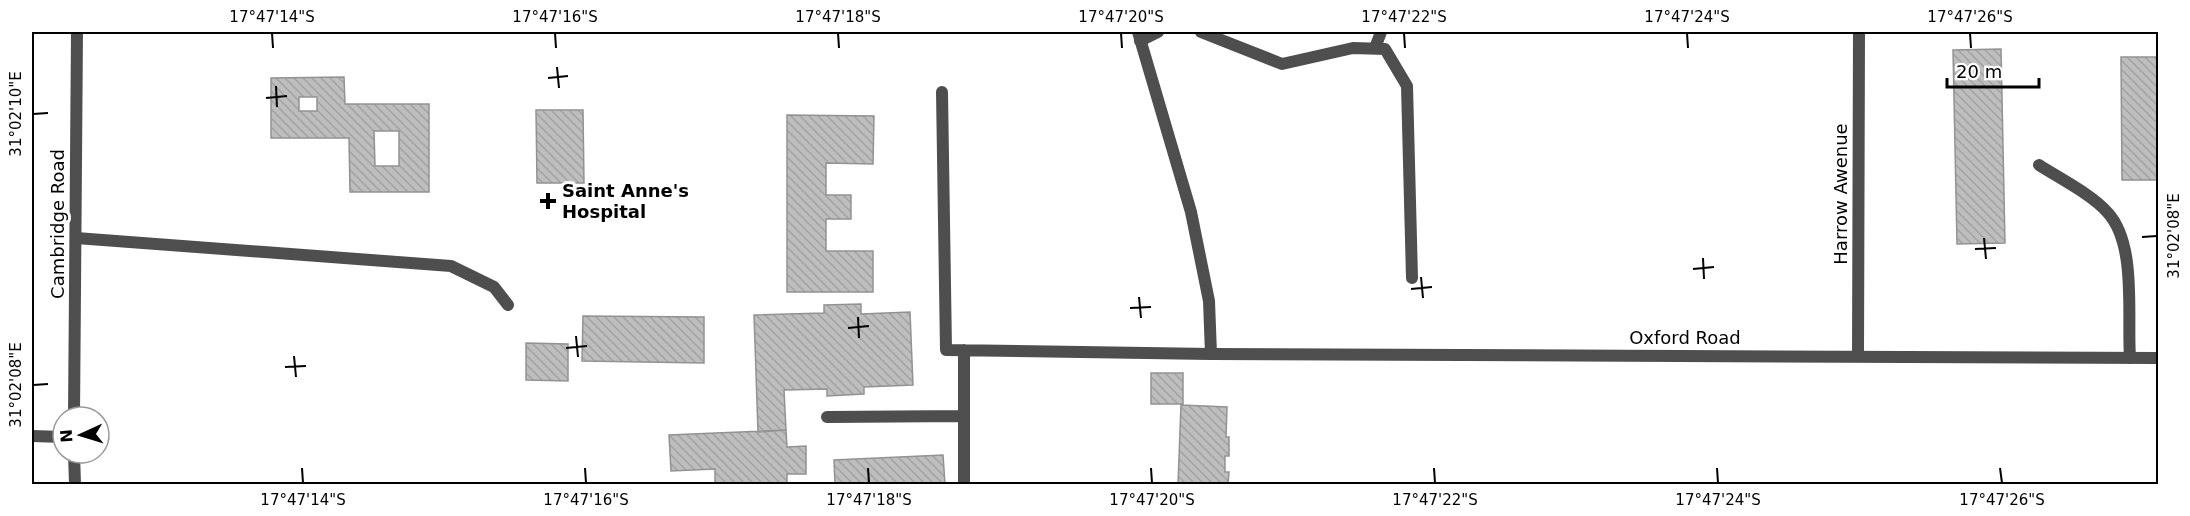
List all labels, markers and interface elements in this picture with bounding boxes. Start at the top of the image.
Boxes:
text: 17°47'14"S [229,8,315,26]
text: 17°47'16"S [512,8,598,26]
text: 17°47'18"S [795,8,881,26]
text: 17°47'20"S [1078,8,1164,26]
text: 17°47'22"S [1361,8,1447,26]
text: 17°47'24"S [1644,8,1730,26]
text: 17°47'26"S [1927,8,2013,26]
scale bar [1947,51,2038,89]
text: 20 m [1956,61,2002,82]
text: 31°02'10"E [7,71,25,157]
street label: Harrow Awenue [1830,123,1851,265]
street label: Cambridge Road [47,149,68,299]
place label: Saint Anne's Hospital [562,180,689,222]
marker: Saint Anne's Hospital [539,192,557,210]
text: 31°02'08"E [2165,193,2183,279]
street label: Oxford Road [1629,327,1741,348]
text: 31°02'08"E [7,342,25,428]
north arrow [51,405,111,465]
text: N [57,429,76,443]
text: 17°47'14"S [260,491,346,509]
text: 17°47'16"S [543,491,629,509]
text: 17°47'18"S [826,491,912,509]
text: 17°47'20"S [1109,491,1195,509]
text: 17°47'22"S [1392,491,1478,509]
text: 17°47'24"S [1675,491,1761,509]
text: 17°47'26"S [1959,491,2045,509]

